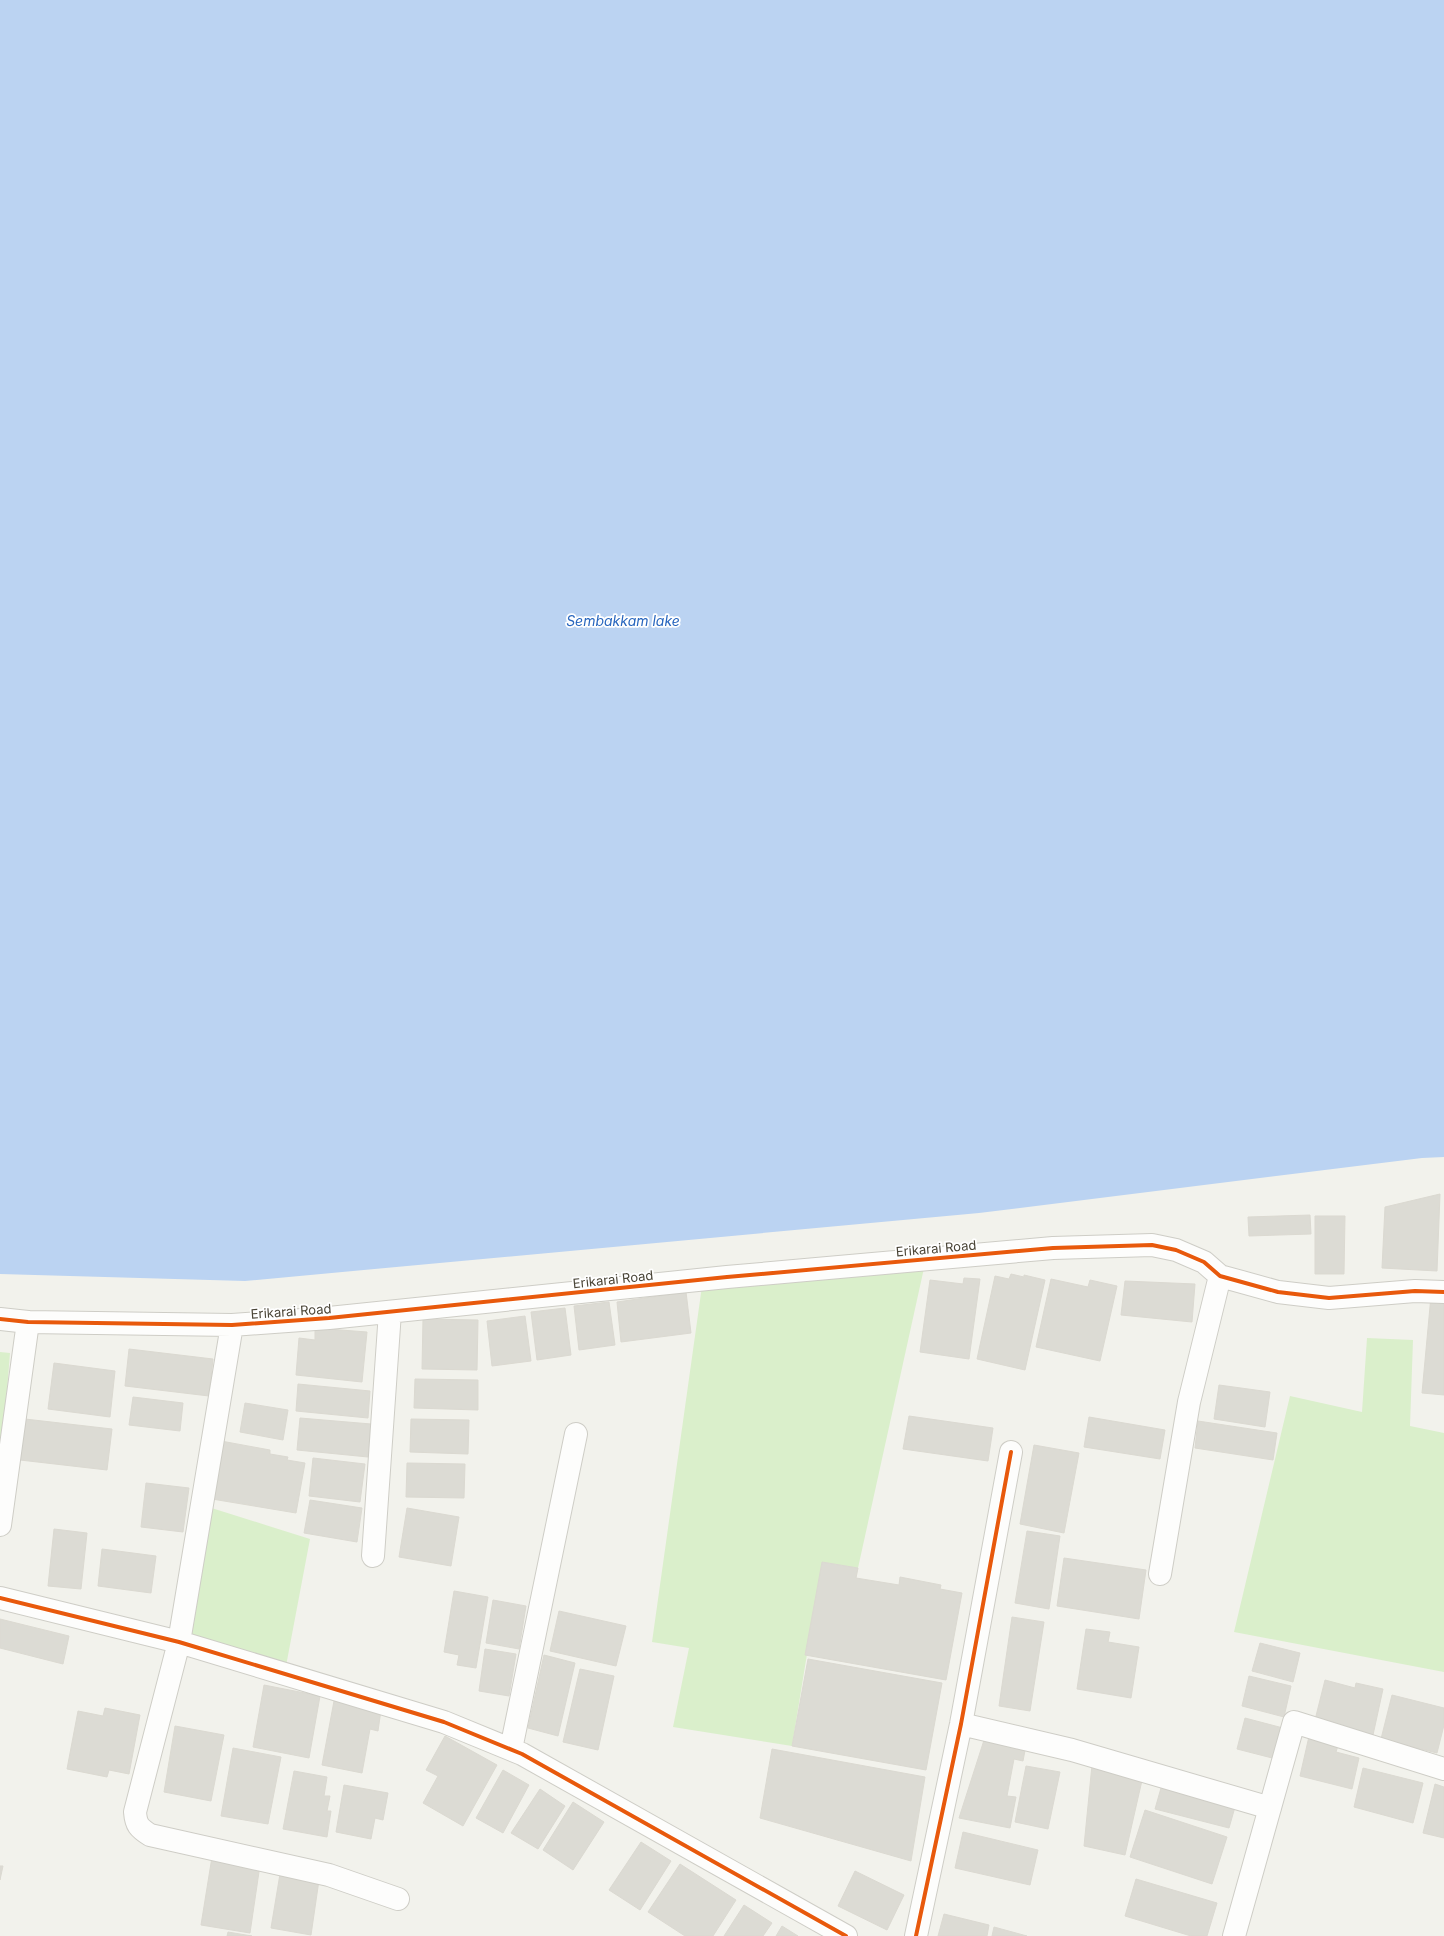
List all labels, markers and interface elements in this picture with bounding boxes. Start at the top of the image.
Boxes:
water label: Sembakkam lake [566,612,680,629]
street label: Erikarai Road [895,1237,977,1259]
street label: Erikarai Road [572,1267,654,1291]
street label: Erikarai Road [250,1300,332,1322]

